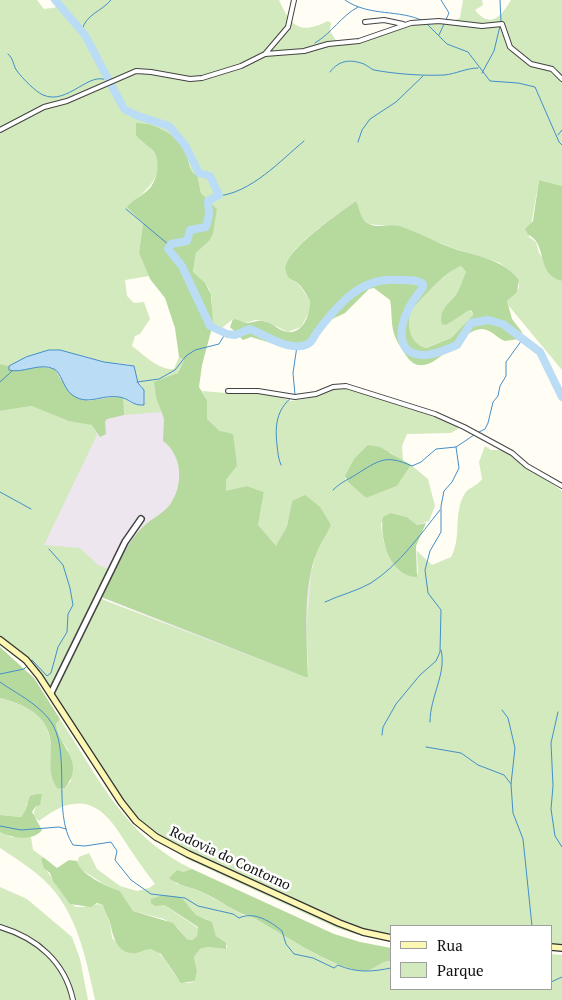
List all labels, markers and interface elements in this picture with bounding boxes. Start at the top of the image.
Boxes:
street label: Rodovia do Contorno [167,824,293,894]
legend [390,925,552,990]
text: Rua [437,935,463,955]
text: Parque [437,960,484,980]

